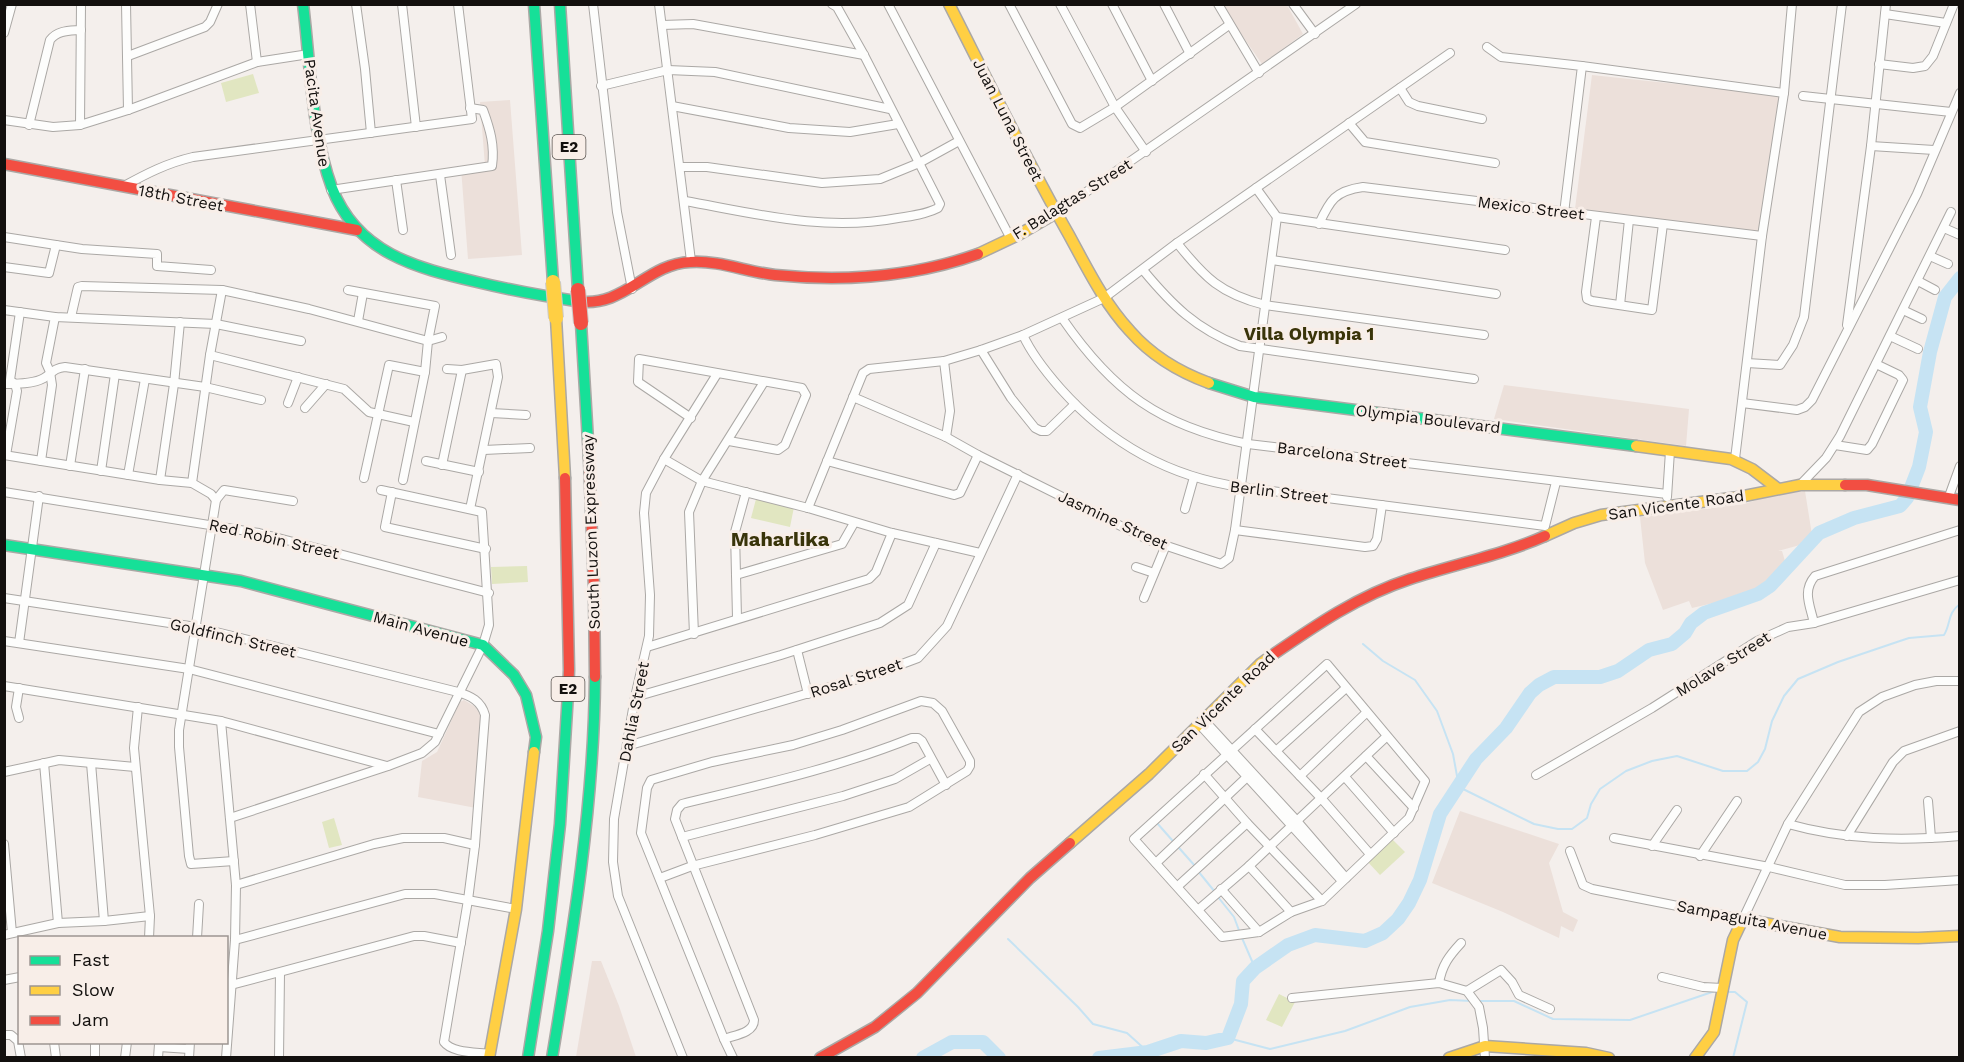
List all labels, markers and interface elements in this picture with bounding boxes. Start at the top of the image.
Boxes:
street label: Juan Luna Street [969,56,1047,185]
street label: Pacita Avenue [300,58,334,168]
road number: E2 [552,135,586,159]
street label: F. Balagtas Street [1009,154,1136,243]
street label: 18th Street [137,180,225,216]
street label: Mexico Street [1477,192,1586,224]
district label: Villa Olympia 1 [1244,323,1374,344]
street label: Olympia Boulevard [1355,401,1501,437]
street label: South Luzon Expressway [578,433,604,630]
street label: Barcelona Street [1276,438,1408,472]
street label: Berlin Street [1229,477,1330,507]
street label: Jasmine Street [1055,486,1171,554]
street label: San Vicente Road [1607,486,1745,524]
street label: Red Robin Street [207,515,341,563]
district label: Maharlika [731,527,830,551]
street label: Main Avenue [371,607,471,651]
street label: Goldfinch Street [168,614,298,662]
street label: Molave Street [1672,627,1774,701]
street label: San Vicente Road [1167,648,1279,756]
street label: Rosal Street [808,654,905,702]
street label: Dahlia Street [615,660,653,764]
road number: E2 [552,677,584,701]
street label: Sampaguita Avenue [1675,896,1829,944]
legend [18,936,228,1044]
text: Fast [72,949,110,970]
text: Slow [72,979,115,1000]
text: Jam [72,1009,109,1030]

